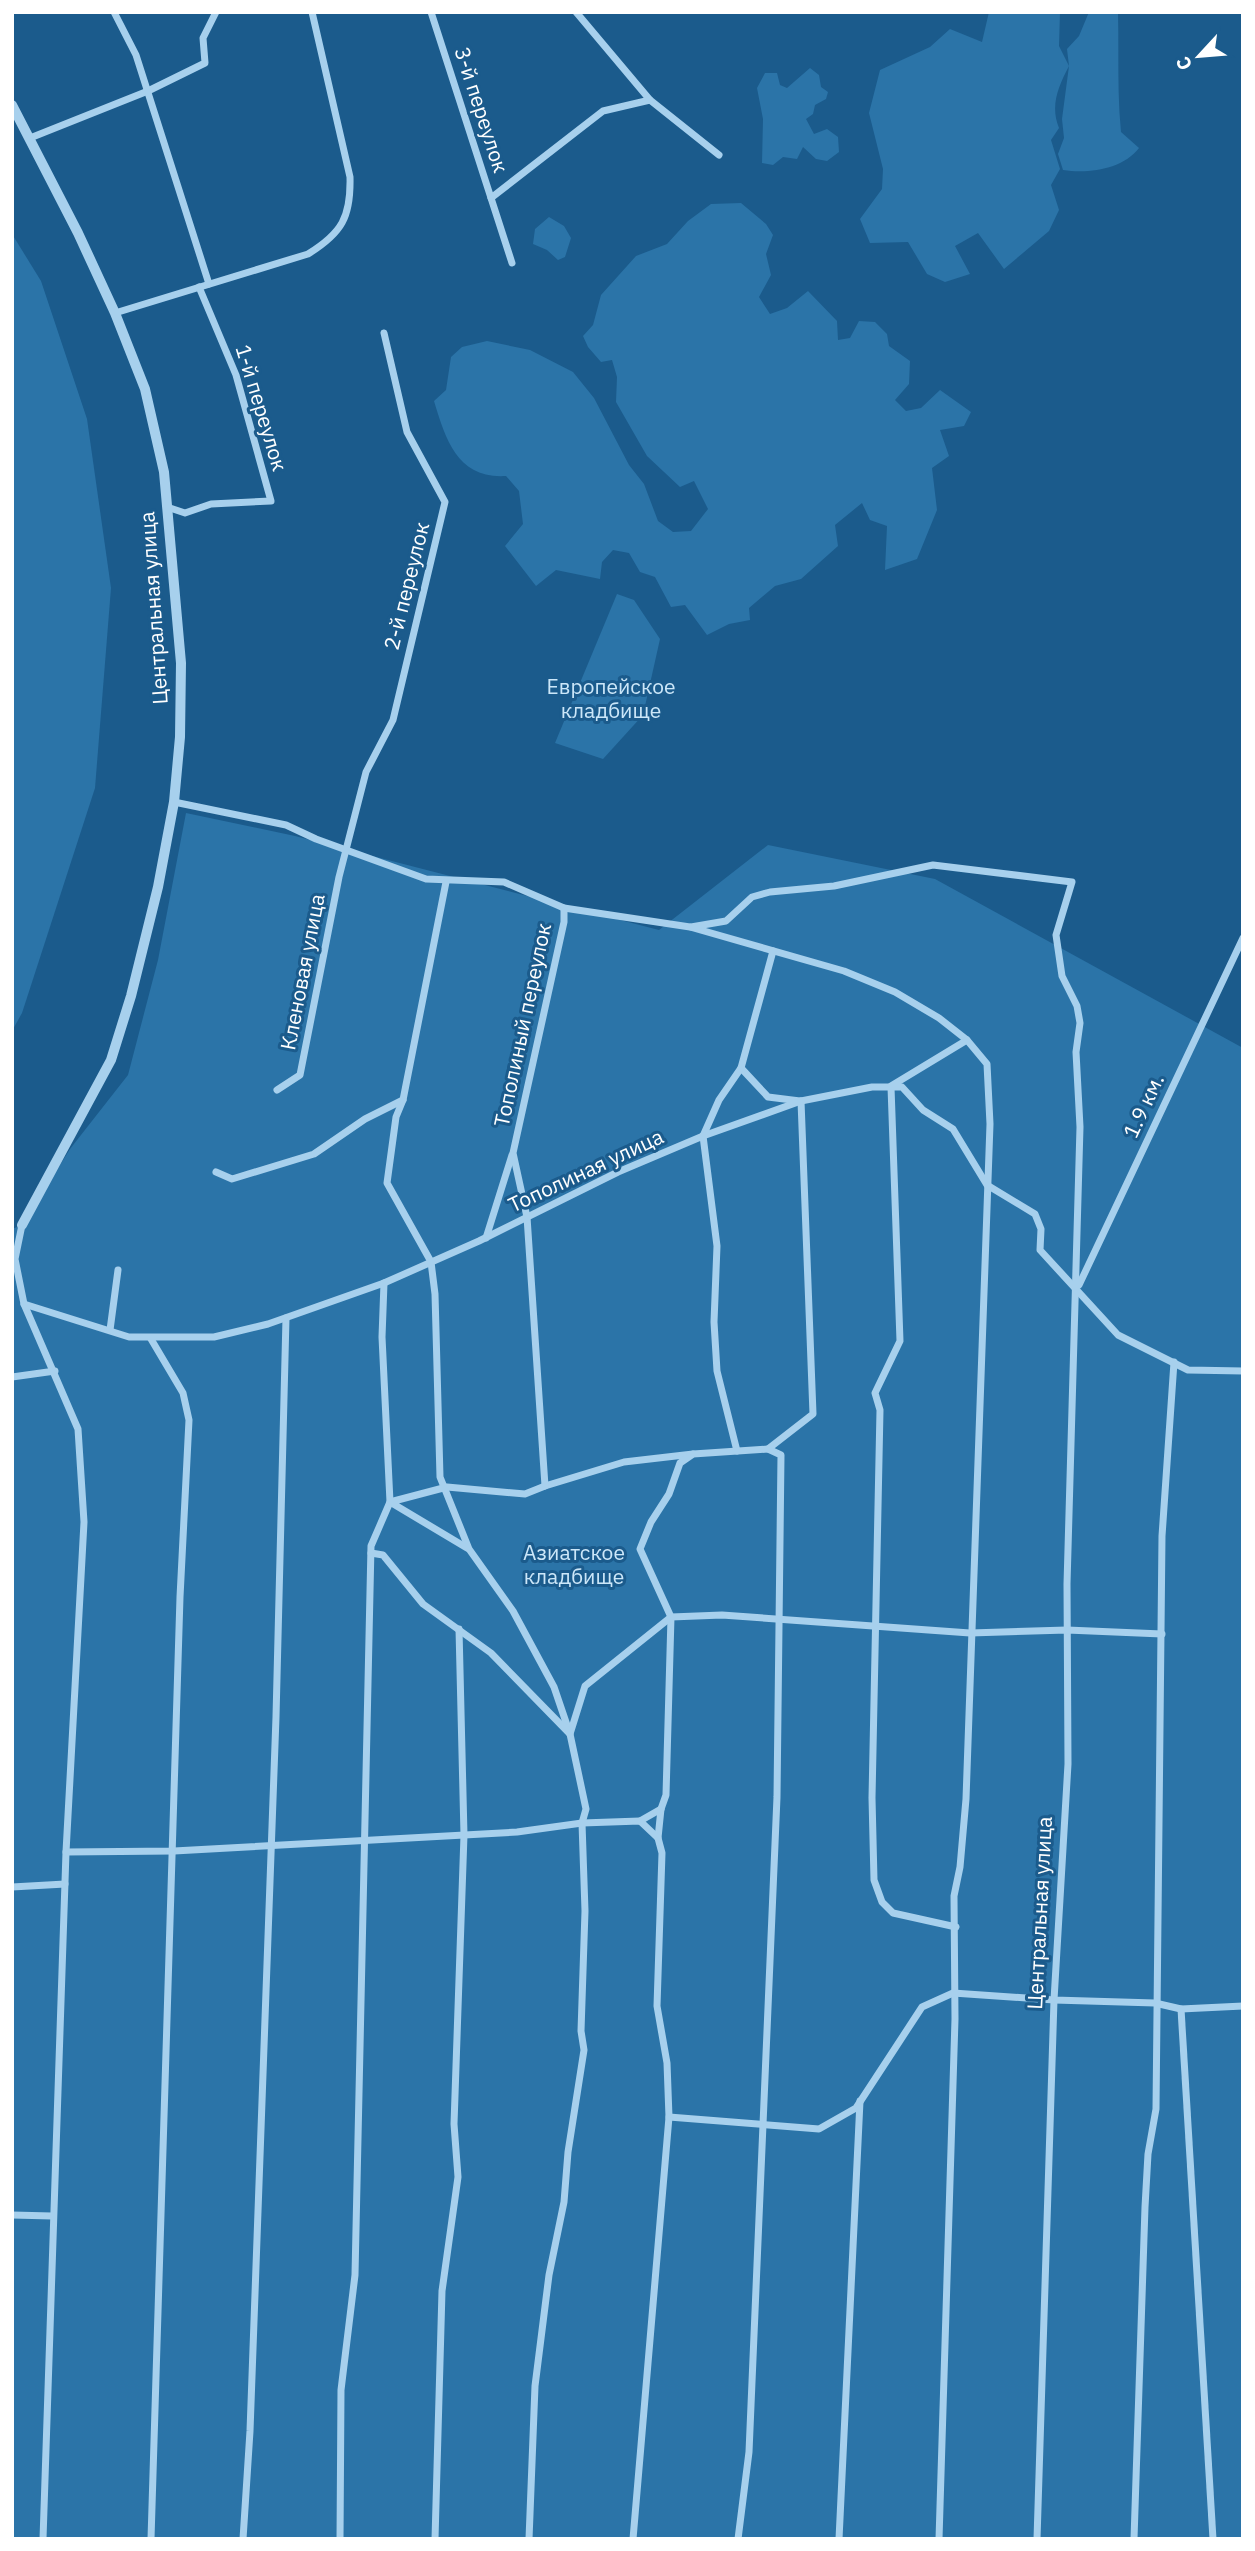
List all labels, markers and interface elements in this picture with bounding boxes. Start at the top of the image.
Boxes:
north arrow [1164,21,1234,91]
street label: 3-й переулок [448,43,515,176]
text: С [1170,53,1197,74]
street label: 1-й переулок [229,341,294,474]
street label: Центральная улица [132,511,174,705]
street label: 2-й переулок [377,519,435,653]
park label: Европейское кладбище [547,672,675,724]
street label: Кленовая улица [273,891,331,1052]
street label: Тополиный переулок [487,920,557,1129]
street label: 1.9 км. [1116,1069,1170,1142]
street label: Тополиная улица [503,1122,668,1218]
park label: Азиатское кладбище [523,1538,625,1590]
street label: Центральная улица [1020,1816,1058,2010]

